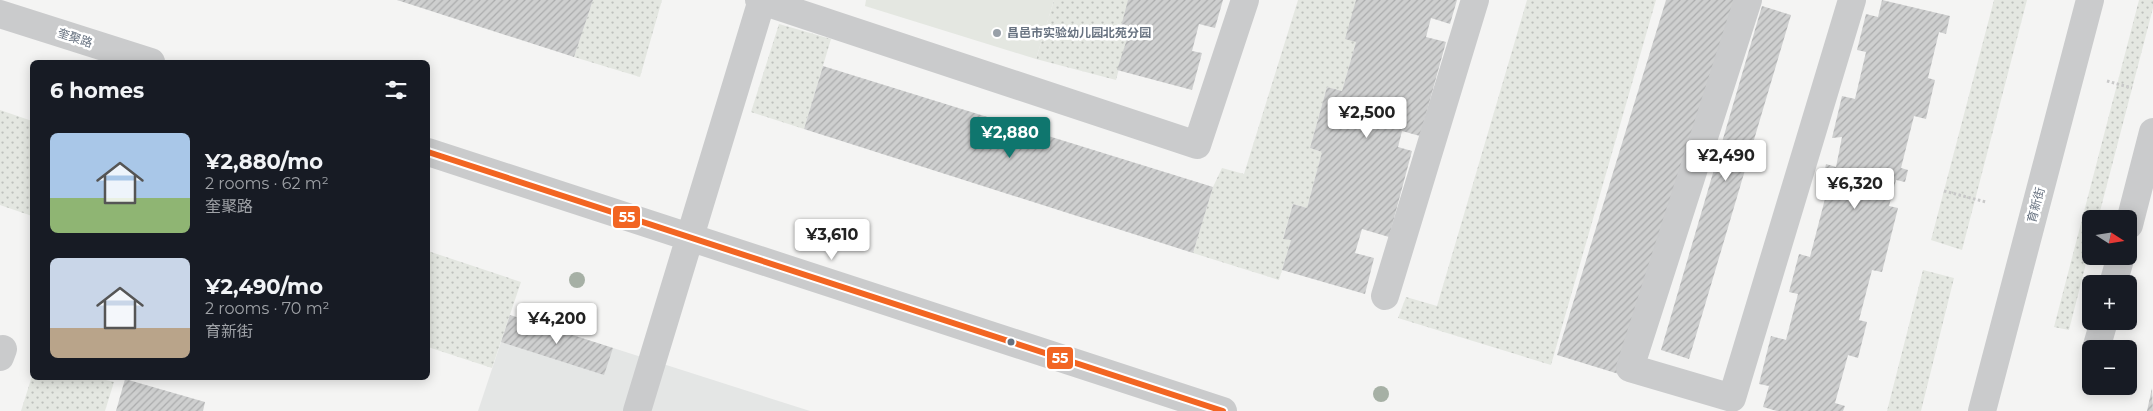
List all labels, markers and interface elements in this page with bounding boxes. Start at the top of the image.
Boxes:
street label: 奎聚路 [56,25,95,50]
place label: 昌邑市实验幼儿园北苑分园 [1007,25,1151,40]
marker: 昌邑市实验幼儿园北苑分园 [991,27,1003,39]
icon: filters [382,76,410,104]
text: 6 homes [50,78,144,103]
pin: ¥2,500 [1326,96,1408,139]
text: ¥2,500 [1339,103,1395,122]
pin: ¥2,880 [969,116,1051,159]
text: ¥2,880 [981,123,1039,142]
pin: ¥2,490 [1685,140,1767,182]
text: ¥2,490 [1697,146,1755,165]
text: ¥2,880/mo [205,149,323,174]
icon: home [90,153,150,213]
pin: ¥6,320 [1814,168,1896,210]
text: 2 rooms · 62 m² [205,174,329,193]
text: ¥6,320 [1827,174,1883,193]
street label: 育新街 [2024,186,2047,224]
text: 奎聚路 [205,197,253,216]
line badge: 55 [612,205,641,229]
text: 55 [619,208,635,226]
north arrow [2082,210,2138,265]
map controls [2082,210,2137,395]
pin: ¥3,610 [791,218,873,261]
text: ¥3,610 [806,225,858,244]
text: ¥2,490/mo [205,274,323,299]
button: + [2082,275,2137,330]
icon: home [90,278,150,338]
text: 2 rooms · 70 m² [205,299,330,318]
pin: ¥4,200 [516,302,598,345]
text: ¥4,200 [528,309,586,328]
text: 育新街 [205,322,253,341]
unlabelled marker [1006,337,1016,347]
button: − [2082,340,2137,395]
line badge: 55 [1046,346,1074,370]
text: 55 [1052,349,1068,367]

